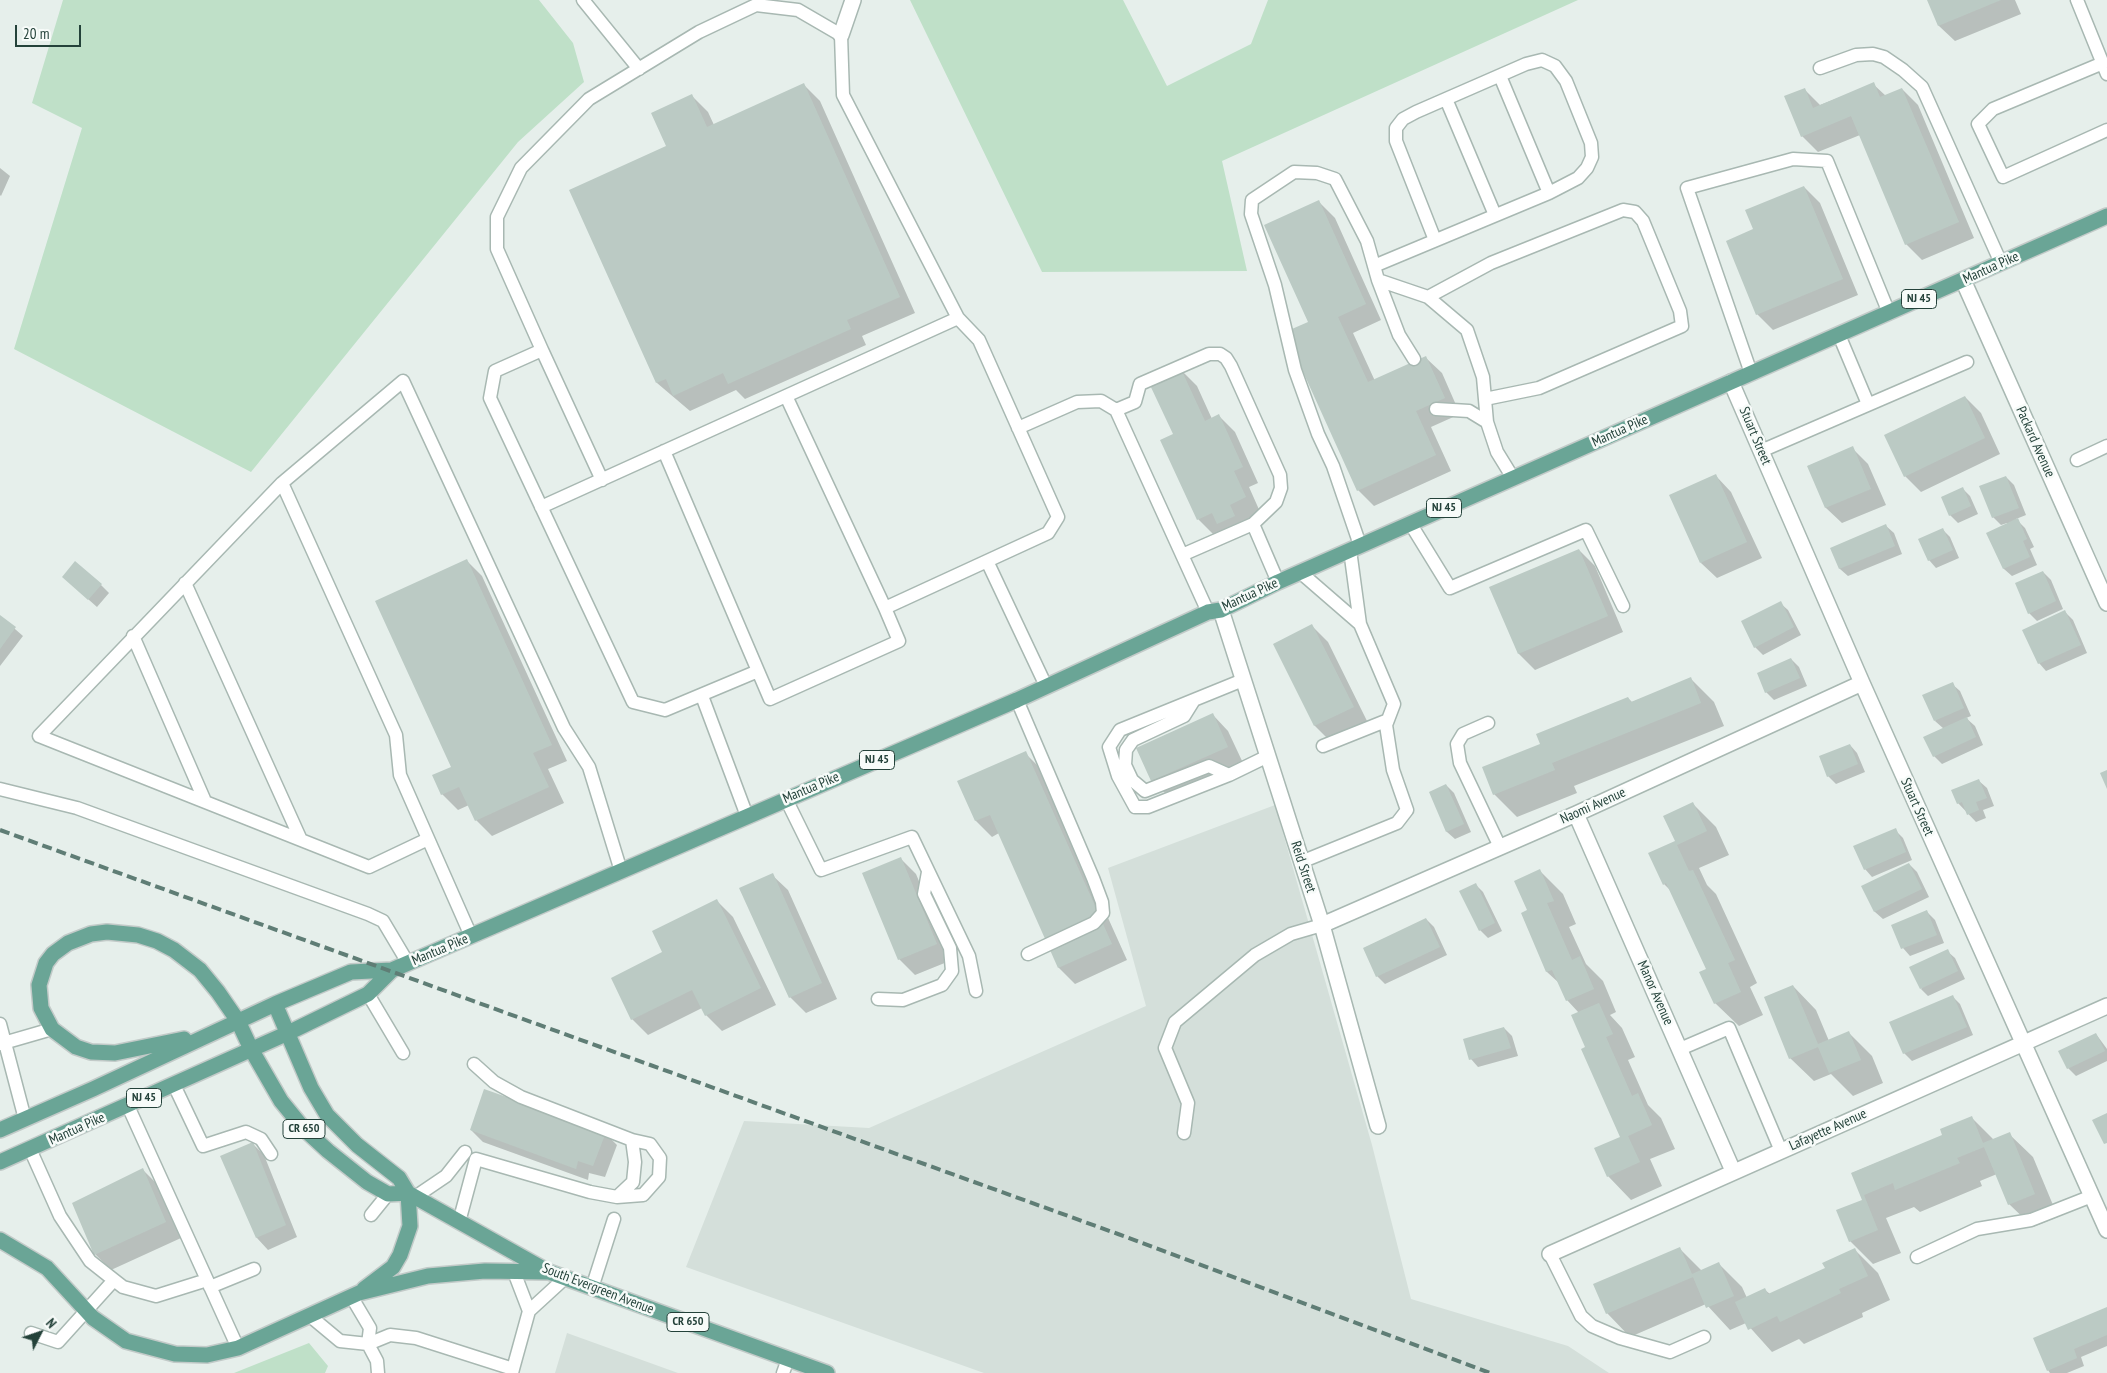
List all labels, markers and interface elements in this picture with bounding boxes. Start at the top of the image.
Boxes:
scale bar [18,15,84,47]
text: 20 m [23,24,49,43]
street label: Mantua Pike [1960,248,2022,288]
road number: NJ 45 [1902,290,1936,308]
street label: Stuart Street [1735,404,1775,468]
street label: Packard Avenue [2012,404,2058,480]
street label: Mantua Pike [1589,411,1651,451]
road number: NJ 45 [1426,498,1462,518]
street label: Mantua Pike [1219,575,1281,615]
road number: NJ 45 [860,750,894,770]
street label: Mantua Pike [780,769,842,807]
street label: Stuart Street [1897,775,1937,839]
street label: Naomi Avenue [1558,784,1628,828]
street label: Reid Street [1287,839,1319,895]
street label: Mantua Pike [409,931,471,969]
street label: Manor Avenue [1633,958,1677,1028]
road number: NJ 45 [126,1088,162,1108]
street label: Lafayette Avenue [1787,1105,1869,1155]
street label: Mantua Pike [46,1109,108,1149]
road number: CR 650 [283,1120,325,1138]
street label: South Evergreen Avenue [540,1260,656,1318]
north arrow [15,1308,65,1358]
road number: CR 650 [667,1312,709,1331]
text: N [42,1314,61,1332]

